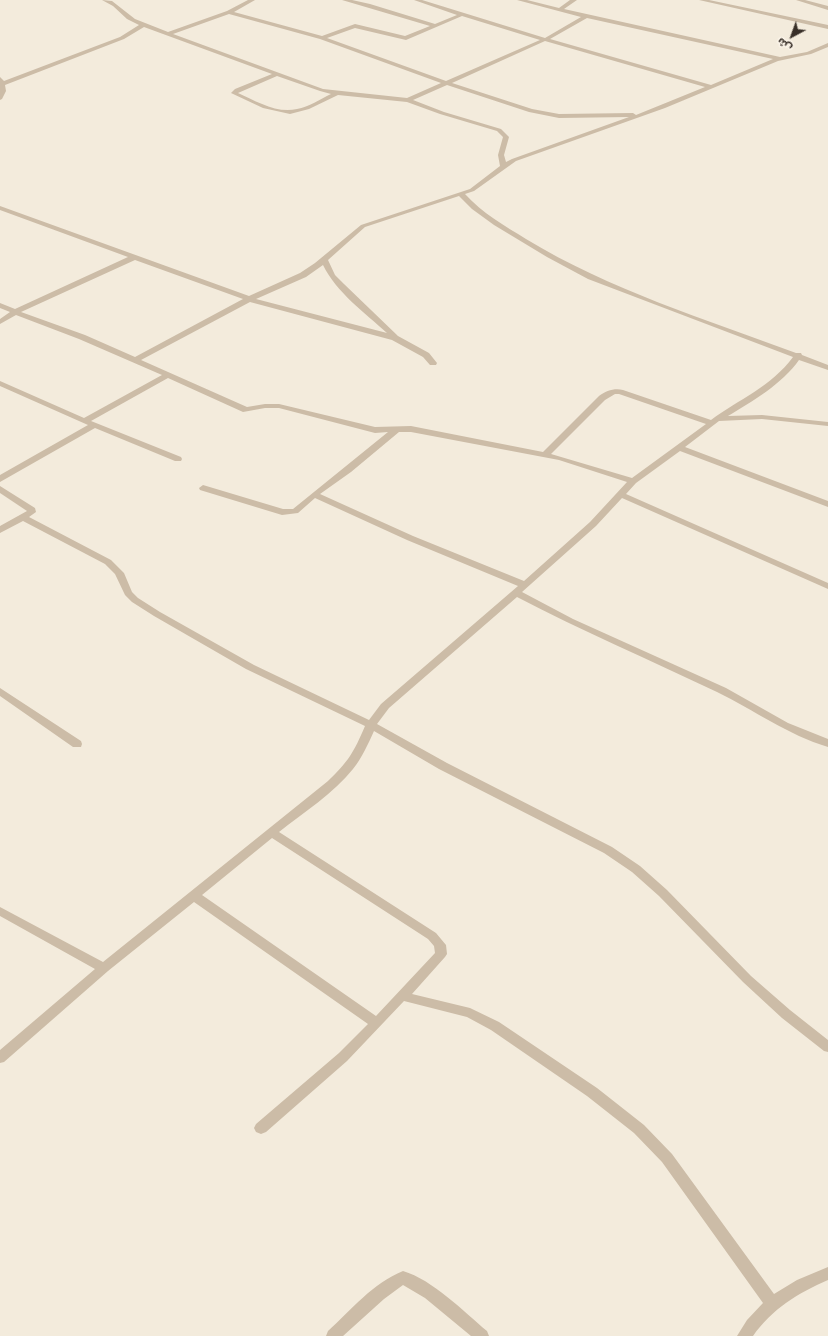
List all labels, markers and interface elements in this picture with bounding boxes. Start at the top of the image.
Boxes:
north arrow [772,16,812,56]
text: ش [775,36,794,55]

